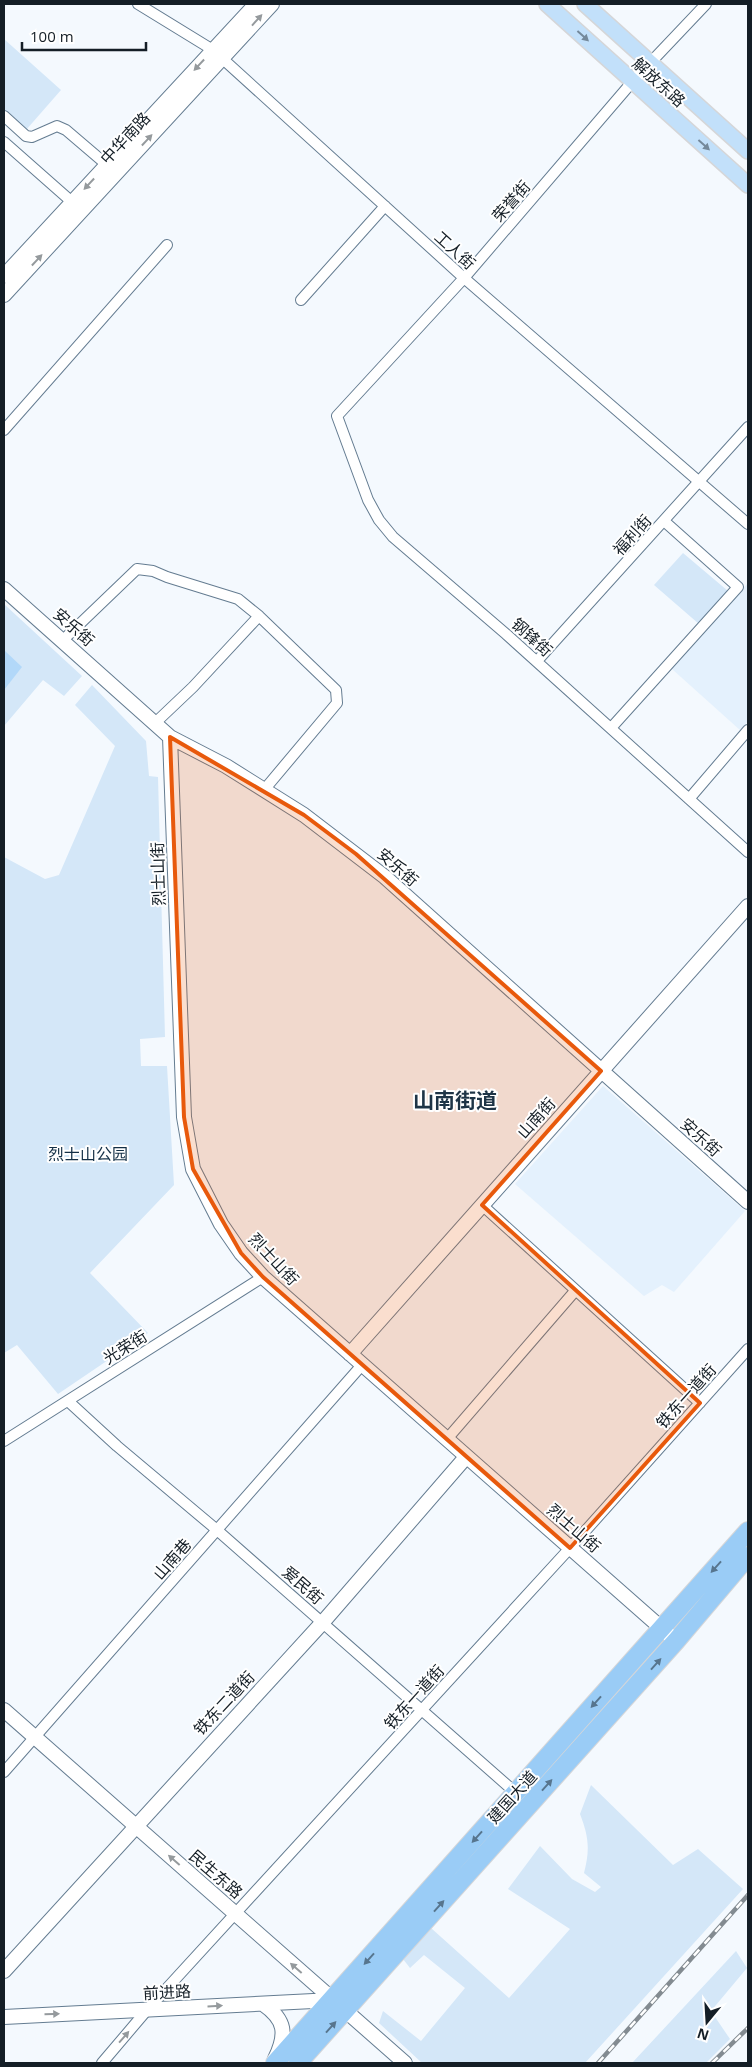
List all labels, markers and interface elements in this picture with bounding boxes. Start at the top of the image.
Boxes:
one-way arrow [251,15,263,27]
scale bar [22,20,146,52]
text: 100 m [30,26,74,46]
one-way arrow [577,31,590,42]
street label: 解放东路 [628,52,690,112]
one-way arrow [193,59,205,71]
street label: 中华南路 [95,107,155,169]
one-way arrow [141,135,153,147]
one-way arrow [697,139,709,151]
street label: 荣誉街 [487,176,535,226]
one-way arrow [83,178,94,191]
street label: 工人街 [430,226,480,274]
one-way arrow [31,254,43,266]
street label: 福利街 [608,510,656,560]
street label: 安乐街 [49,603,99,651]
street label: 钢锋街 [507,613,557,661]
street label: 烈士山街 [146,842,170,906]
street label: 安乐街 [373,843,423,891]
district label: 山南街道 [413,1086,497,1114]
street label: 山南街 [512,1093,560,1143]
street label: 安乐街 [676,1113,726,1161]
park label: 烈士山公园 [48,1143,128,1165]
street label: 烈士山街 [244,1228,304,1290]
street label: 光荣街 [99,1325,151,1369]
street label: 铁东一道街 [651,1359,721,1433]
street label: 烈士山街 [543,1499,605,1557]
street label: 山南巷 [148,1534,196,1584]
street label: 爱民街 [278,1561,328,1609]
one-way arrow [710,1561,722,1573]
one-way arrow [650,1658,662,1670]
street label: 铁东一道街 [379,1660,449,1734]
street label: 铁东二道街 [189,1666,259,1740]
one-way arrow [591,1696,602,1709]
street label: 建国大道 [482,1766,542,1828]
one-way arrow [542,1778,553,1791]
one-way arrow [471,1830,483,1842]
street label: 民生东路 [185,1845,247,1903]
one-way arrow [169,1854,181,1866]
one-way arrow [433,1900,444,1912]
one-way arrow [363,1952,375,1964]
one-way arrow [290,1962,303,1973]
street label: 前进路 [142,1980,192,2004]
north arrow [682,1997,732,2047]
one-way arrow [207,2002,223,2010]
one-way arrow [45,2010,61,2018]
one-way arrow [325,2020,336,2033]
text: N [694,2024,711,2046]
one-way arrow [119,2030,130,2043]

